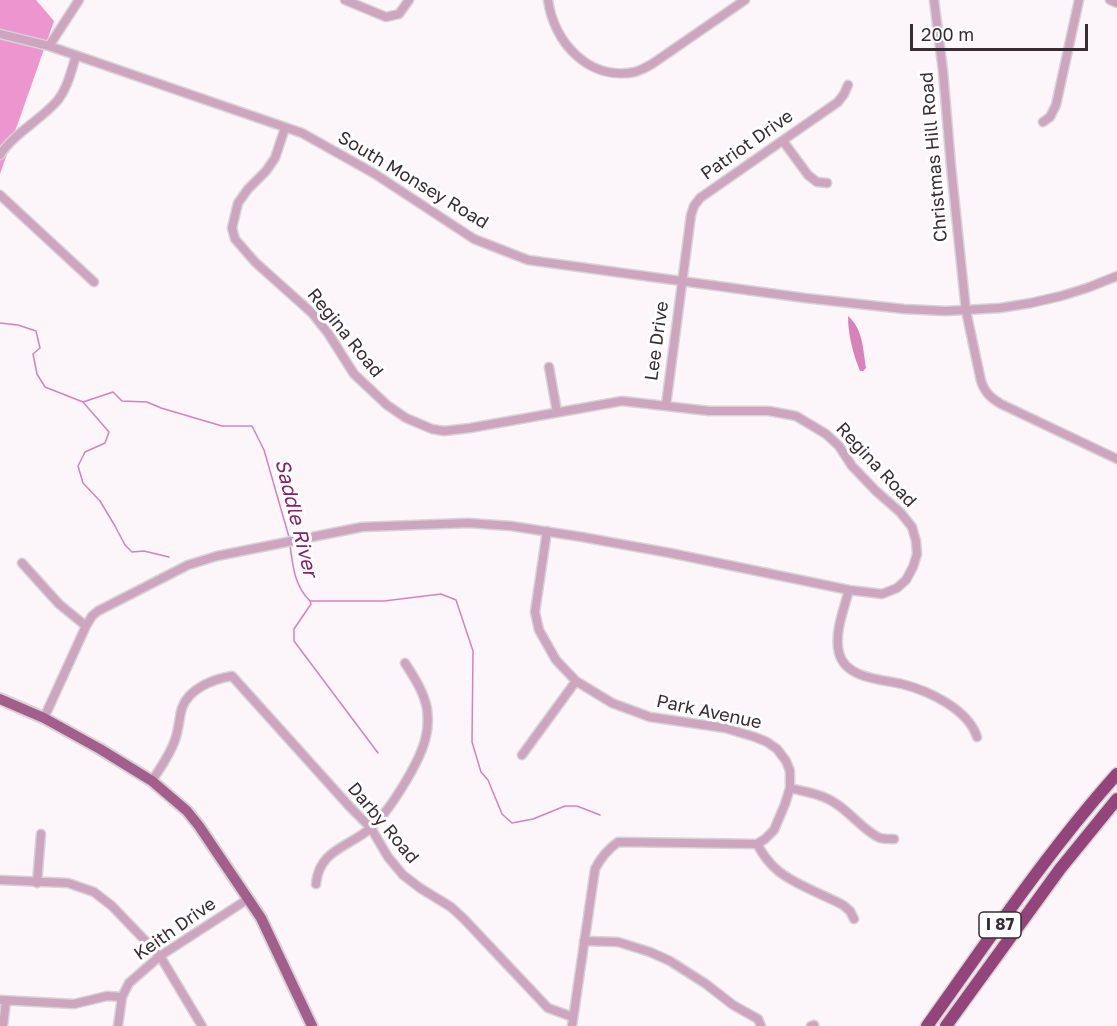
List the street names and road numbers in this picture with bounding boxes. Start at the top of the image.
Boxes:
street label: Christmas Hill Road [916,71,952,243]
street label: Patriot Drive [697,105,797,185]
street label: South Monsey Road [334,127,492,233]
street label: Regina Road [303,284,387,382]
street label: Lee Drive [641,300,673,382]
street label: Regina Road [831,418,921,512]
street label: Park Avenue [654,690,764,734]
street label: Darby Road [343,778,423,868]
street label: Keith Drive [130,893,220,965]
road number: I 87 [979,912,1021,938]

